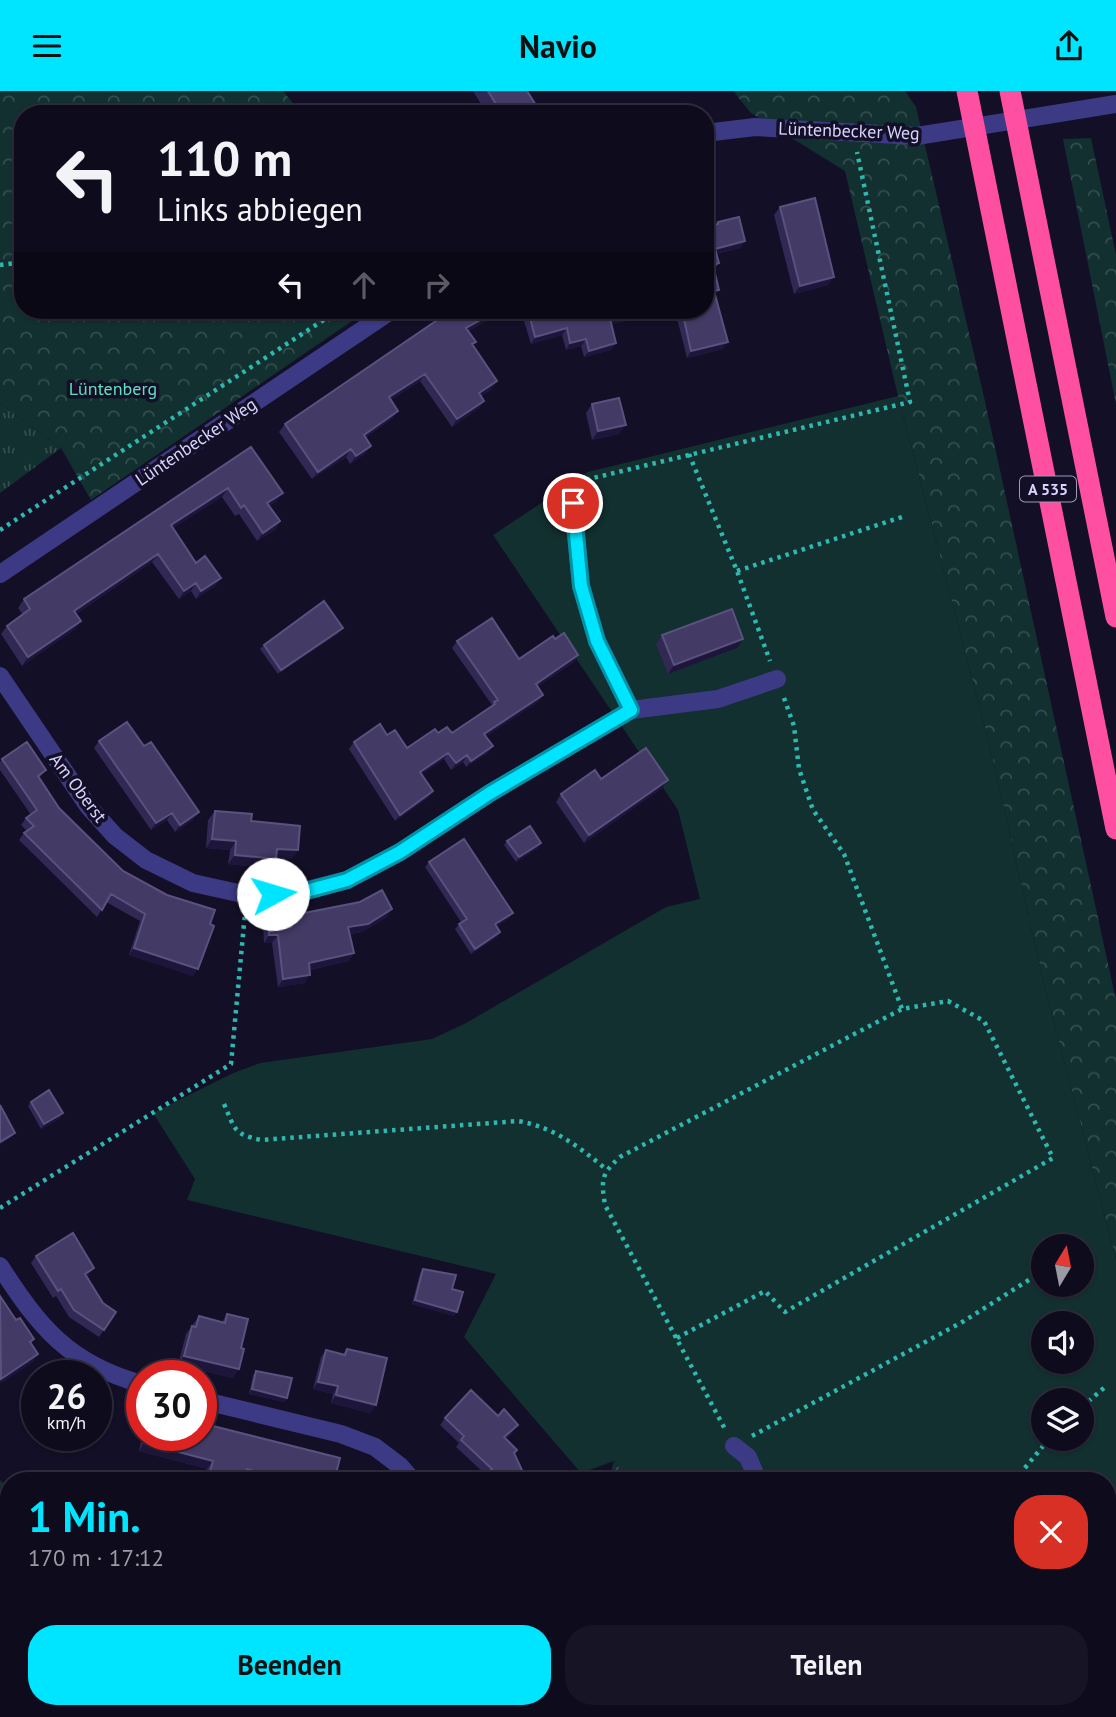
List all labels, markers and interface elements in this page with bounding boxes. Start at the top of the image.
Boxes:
text: Navio [519,25,597,67]
icon: menu [28,27,66,65]
icon: share [1050,27,1088,65]
street label: Lüntenbecker Weg [778,117,920,144]
text: 110 m [157,126,292,190]
icon: left [42,133,133,224]
text: Links abbiegen [157,188,363,230]
icon: left [272,266,310,304]
icon: ahead [345,266,383,304]
icon: right [418,266,456,304]
park label: Lüntenberg [69,377,157,400]
street label: Lüntenbecker Weg [131,393,261,491]
pin [543,473,603,533]
road number: A 535 [1020,477,1076,501]
icon: arrive [554,484,592,522]
street label: Am Oberst [45,748,112,827]
position arrow [236,857,310,931]
north arrow [1031,1234,1094,1297]
map controls [1031,1234,1094,1451]
button: sound [1031,1311,1094,1374]
speed limit sign: 30 [126,1360,217,1451]
text: 26 [47,1373,86,1419]
button: layers [1031,1388,1094,1451]
text: km/h [47,1411,86,1434]
text: 1 Min. [28,1489,141,1544]
button: close [1014,1495,1088,1569]
text: 170 m · 17:12 [28,1543,164,1572]
button: Beenden [28,1625,551,1705]
button: Teilen [565,1625,1088,1705]

